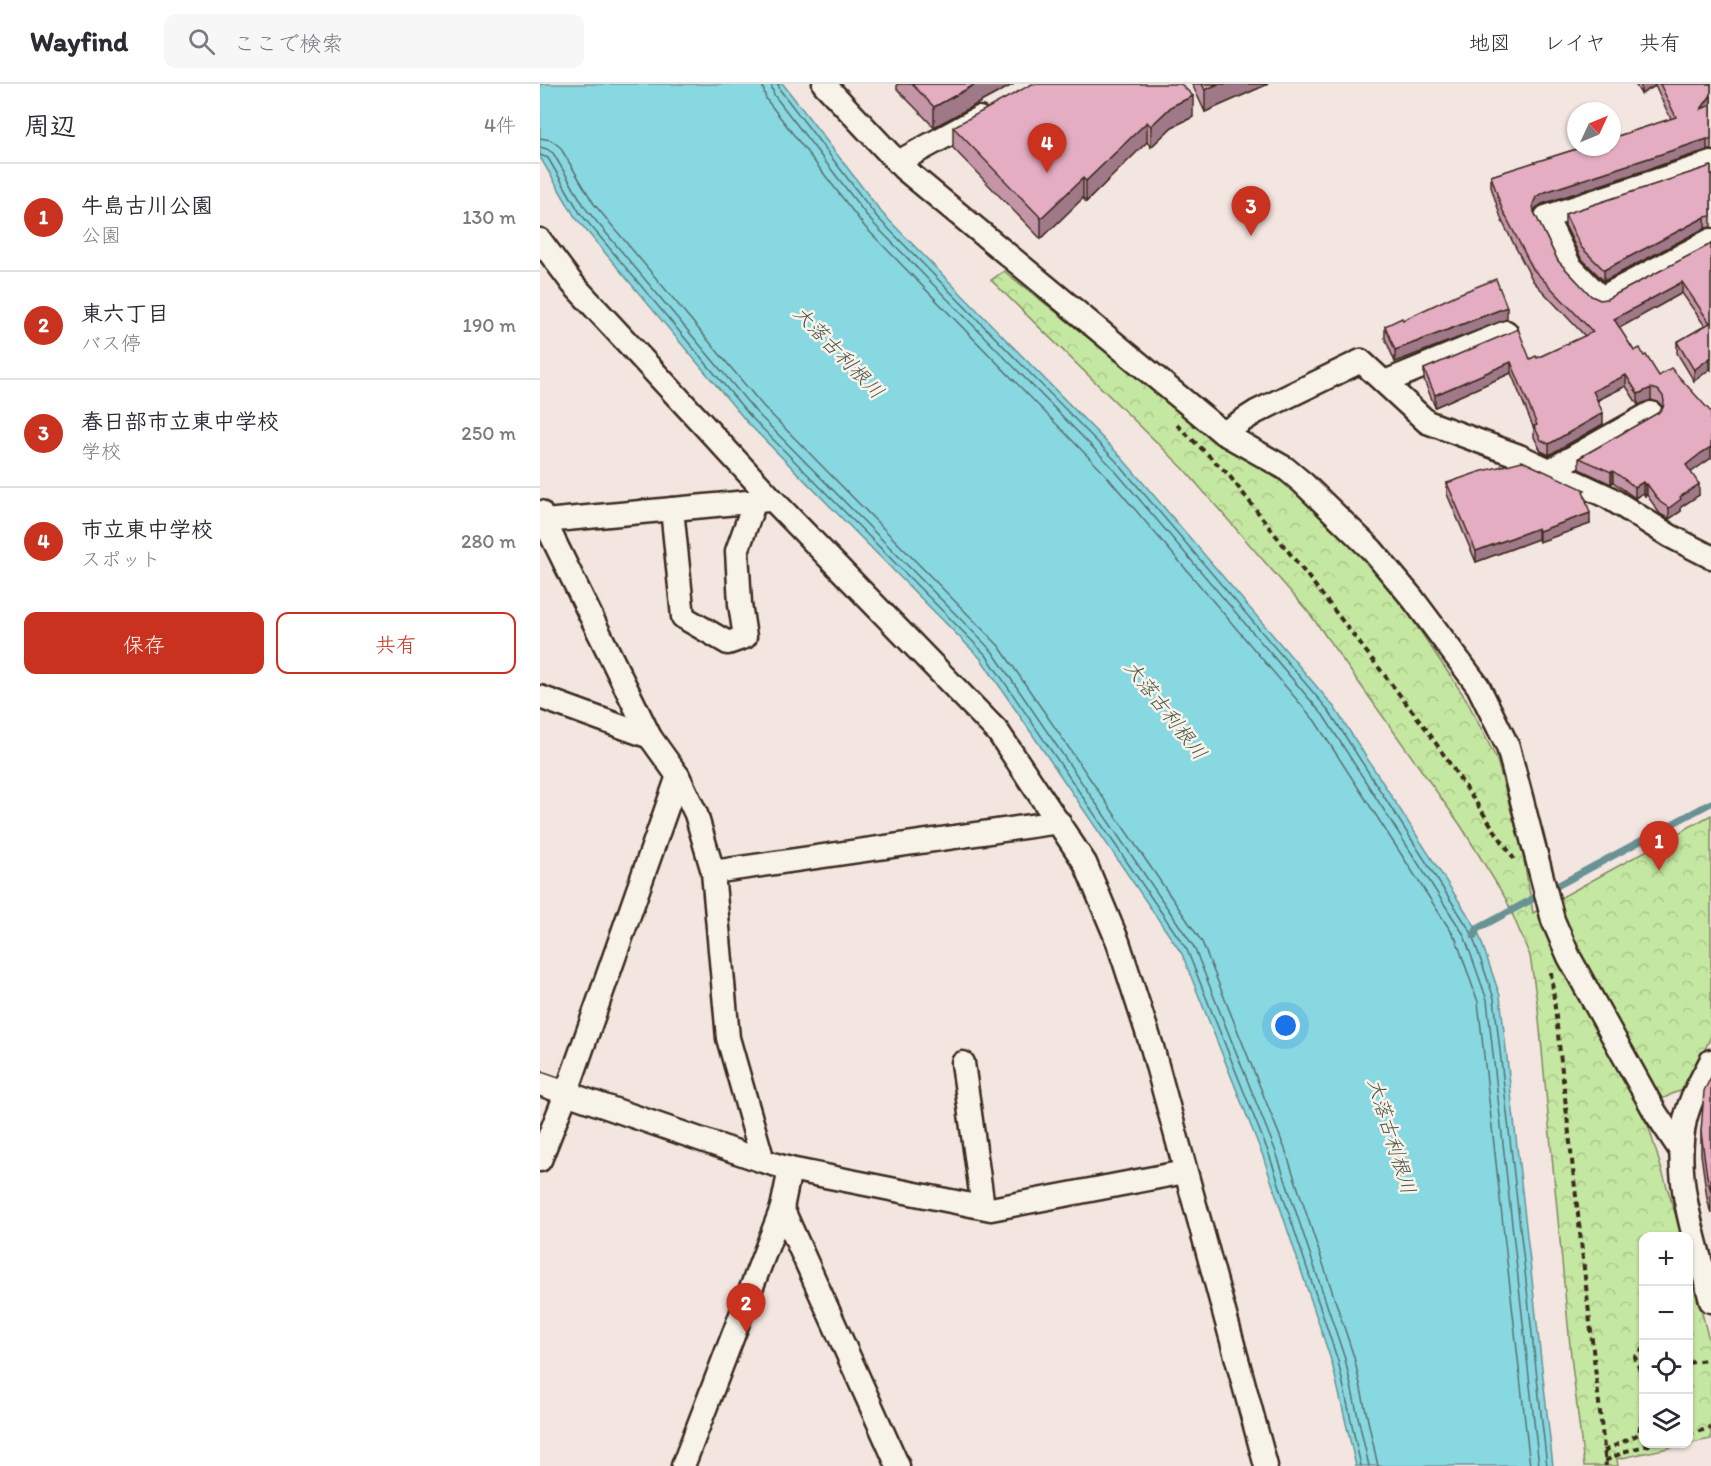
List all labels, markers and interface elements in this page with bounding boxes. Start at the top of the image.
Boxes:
search box [164,14,584,68]
text: Wayfind [30,24,128,58]
icon: search [185,25,218,58]
text: ここで検索 [233,30,343,57]
text: 地図 [1469,30,1511,55]
text: レイヤ [1544,30,1606,55]
text: 共有 [1639,30,1681,55]
north arrow [1567,102,1621,156]
text: 周辺 [24,110,76,142]
text: 4件 [484,113,516,137]
pin: 4 [1028,124,1066,173]
pin: 3 [1232,186,1270,236]
text: 牛島古川公園 [81,192,213,219]
text: 1 [39,205,48,229]
text: 130 m [462,205,516,229]
text: 公園 [81,223,121,247]
text: 東六丁目 [81,300,169,327]
water label: 大落古利根川 [789,301,889,403]
text: 2 [38,313,49,337]
text: 190 m [463,313,516,337]
text: バス停 [81,331,141,355]
text: 春日部市立東中学校 [81,408,279,435]
text: 3 [38,421,49,445]
text: 250 m [461,421,516,445]
text: 学校 [81,439,121,463]
text: 市立東中学校 [81,516,213,543]
text: 4 [37,529,50,553]
text: 280 m [461,529,516,553]
text: スポット [81,547,161,571]
button: 保存 [24,612,264,674]
button: 共有 [276,612,516,674]
water label: 大落古利根川 [1120,655,1212,765]
pin: 1 [1640,822,1678,871]
your location [1271,1011,1300,1040]
water label: 大落古利根川 [1363,1075,1421,1197]
map controls [1639,1232,1693,1448]
button: + [1639,1232,1693,1286]
pin: 2 [726,1284,766,1333]
button: − [1639,1286,1693,1340]
button: locate [1639,1340,1693,1394]
button: layers [1639,1394,1693,1448]

